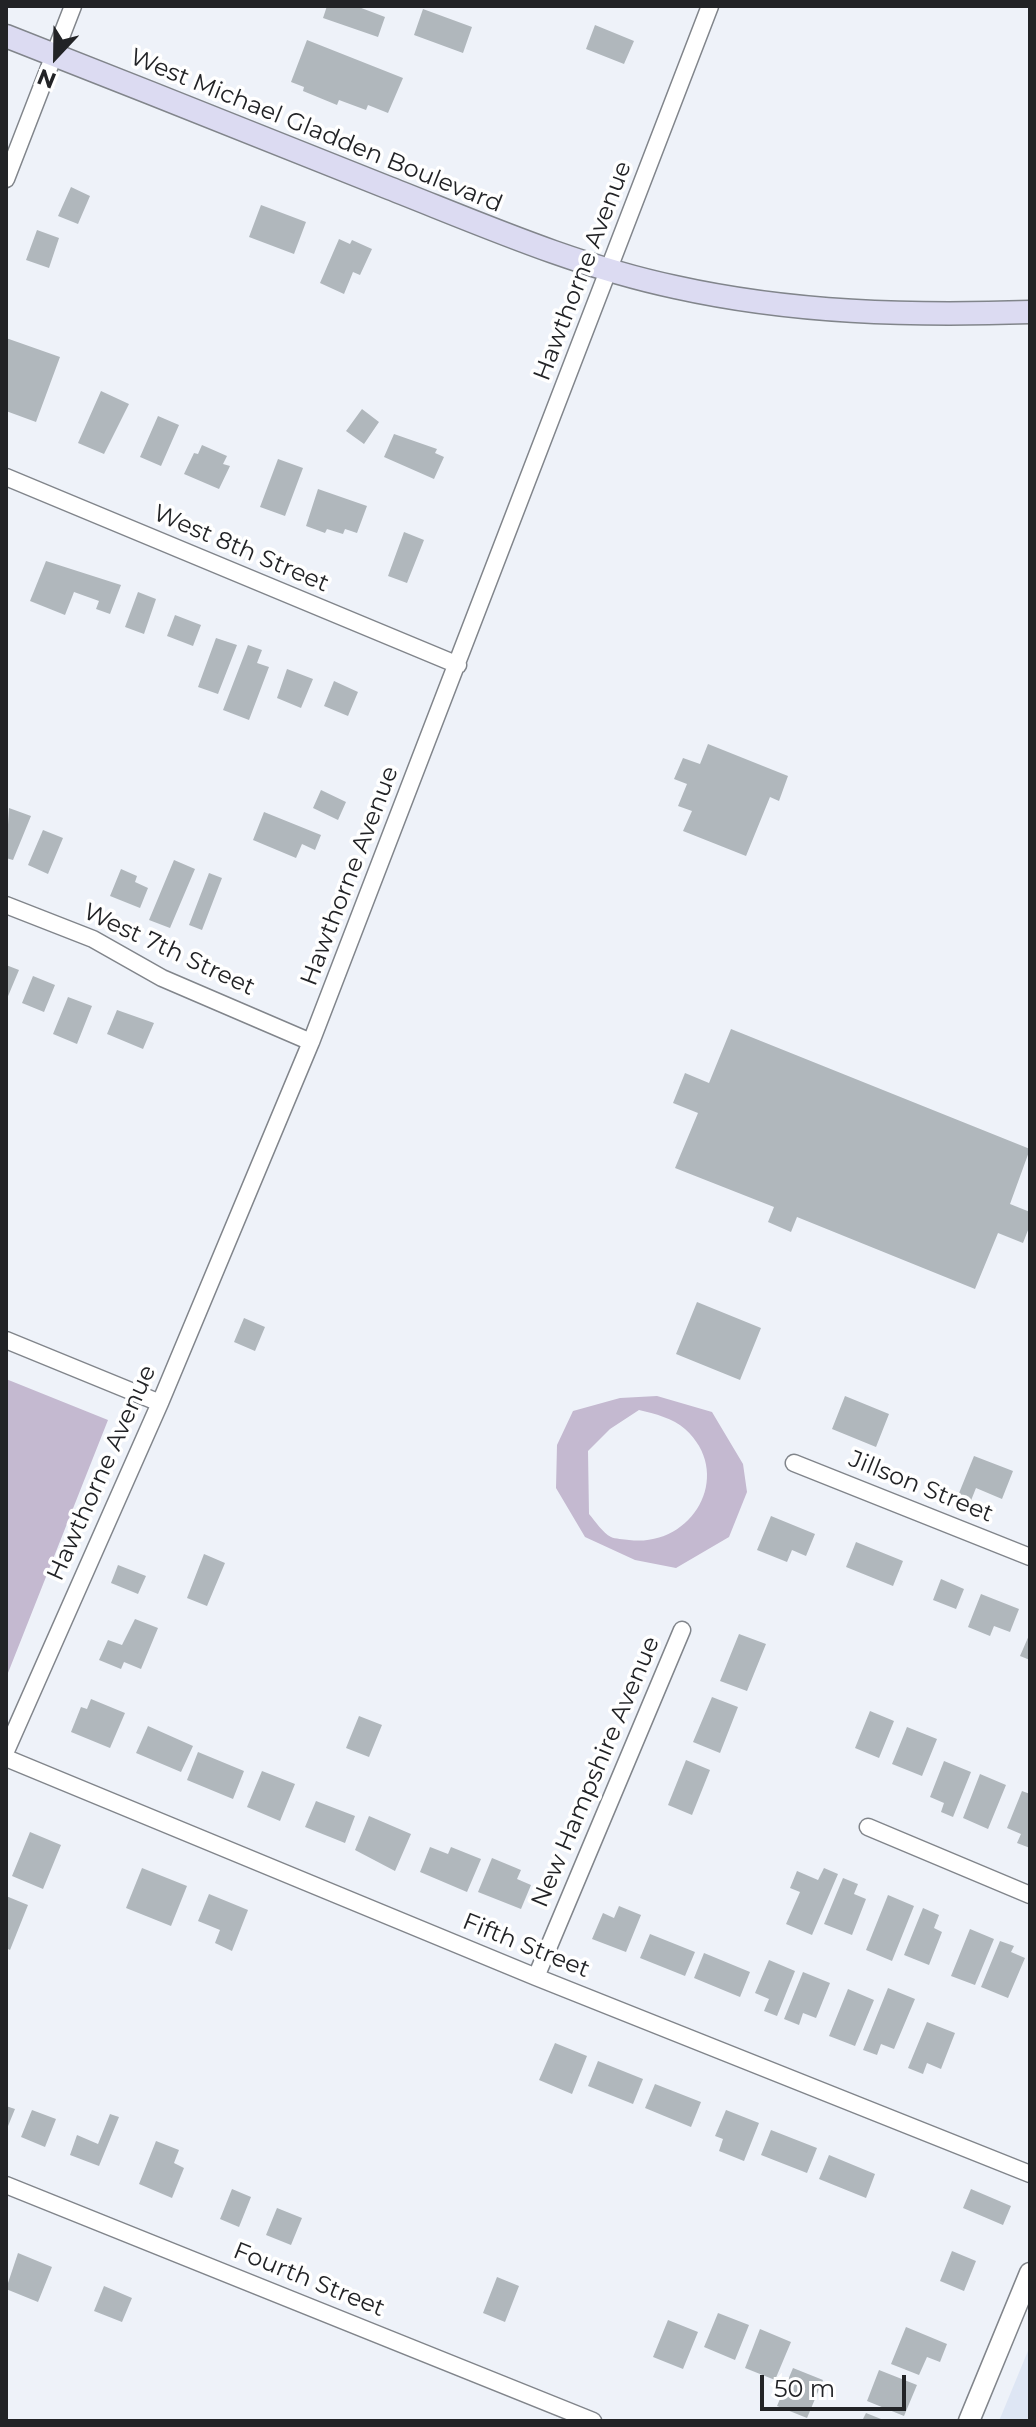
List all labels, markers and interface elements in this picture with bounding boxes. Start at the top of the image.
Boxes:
north arrow [16,16,96,96]
street label: West Michael Gladden Boulevard [126,43,506,219]
text: N [34,63,60,95]
street label: Hawthorne Avenue [528,157,638,385]
street label: West 8th Street [149,499,333,599]
street label: Hawthorne Avenue [295,762,405,990]
street label: West 7th Street [79,898,259,1002]
street label: Hawthorne Avenue [42,1361,162,1585]
street label: Jillson Street [845,1445,997,1529]
street label: New Hampshire Avenue [526,1632,666,1912]
street label: Fifth Street [458,1907,594,1985]
street label: Fourth Street [229,2237,389,2323]
scale bar [764,2359,910,2409]
text: 50 m [774,2374,835,2403]

